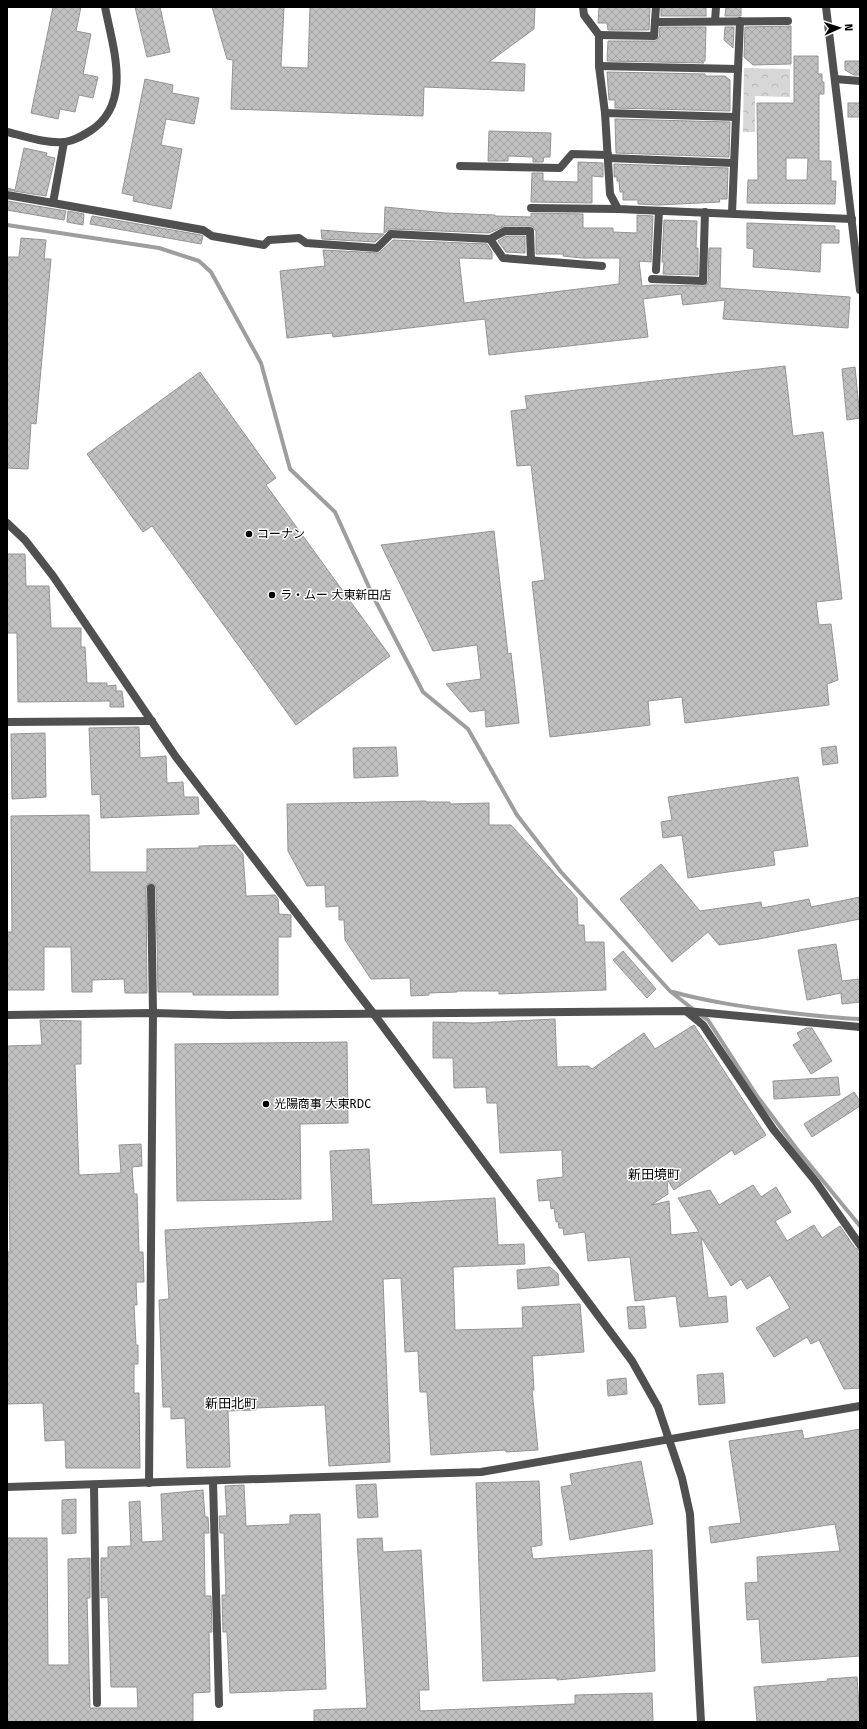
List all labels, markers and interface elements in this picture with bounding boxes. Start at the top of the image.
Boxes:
north arrow [819,8,859,48]
text: N [842,24,855,31]
place label: コーナン [257,527,305,541]
marker: コーナン [244,529,254,539]
place label: ラ・ムー 大東新田店 [280,588,391,602]
marker: ラ・ムー 大東新田店 [267,590,277,600]
place label: 光陽商事 大東RDC [274,1097,371,1111]
marker: 光陽商事 大東RDC [261,1099,271,1109]
district label: 新田境町 [628,1167,680,1182]
district label: 新田北町 [205,1396,257,1411]

